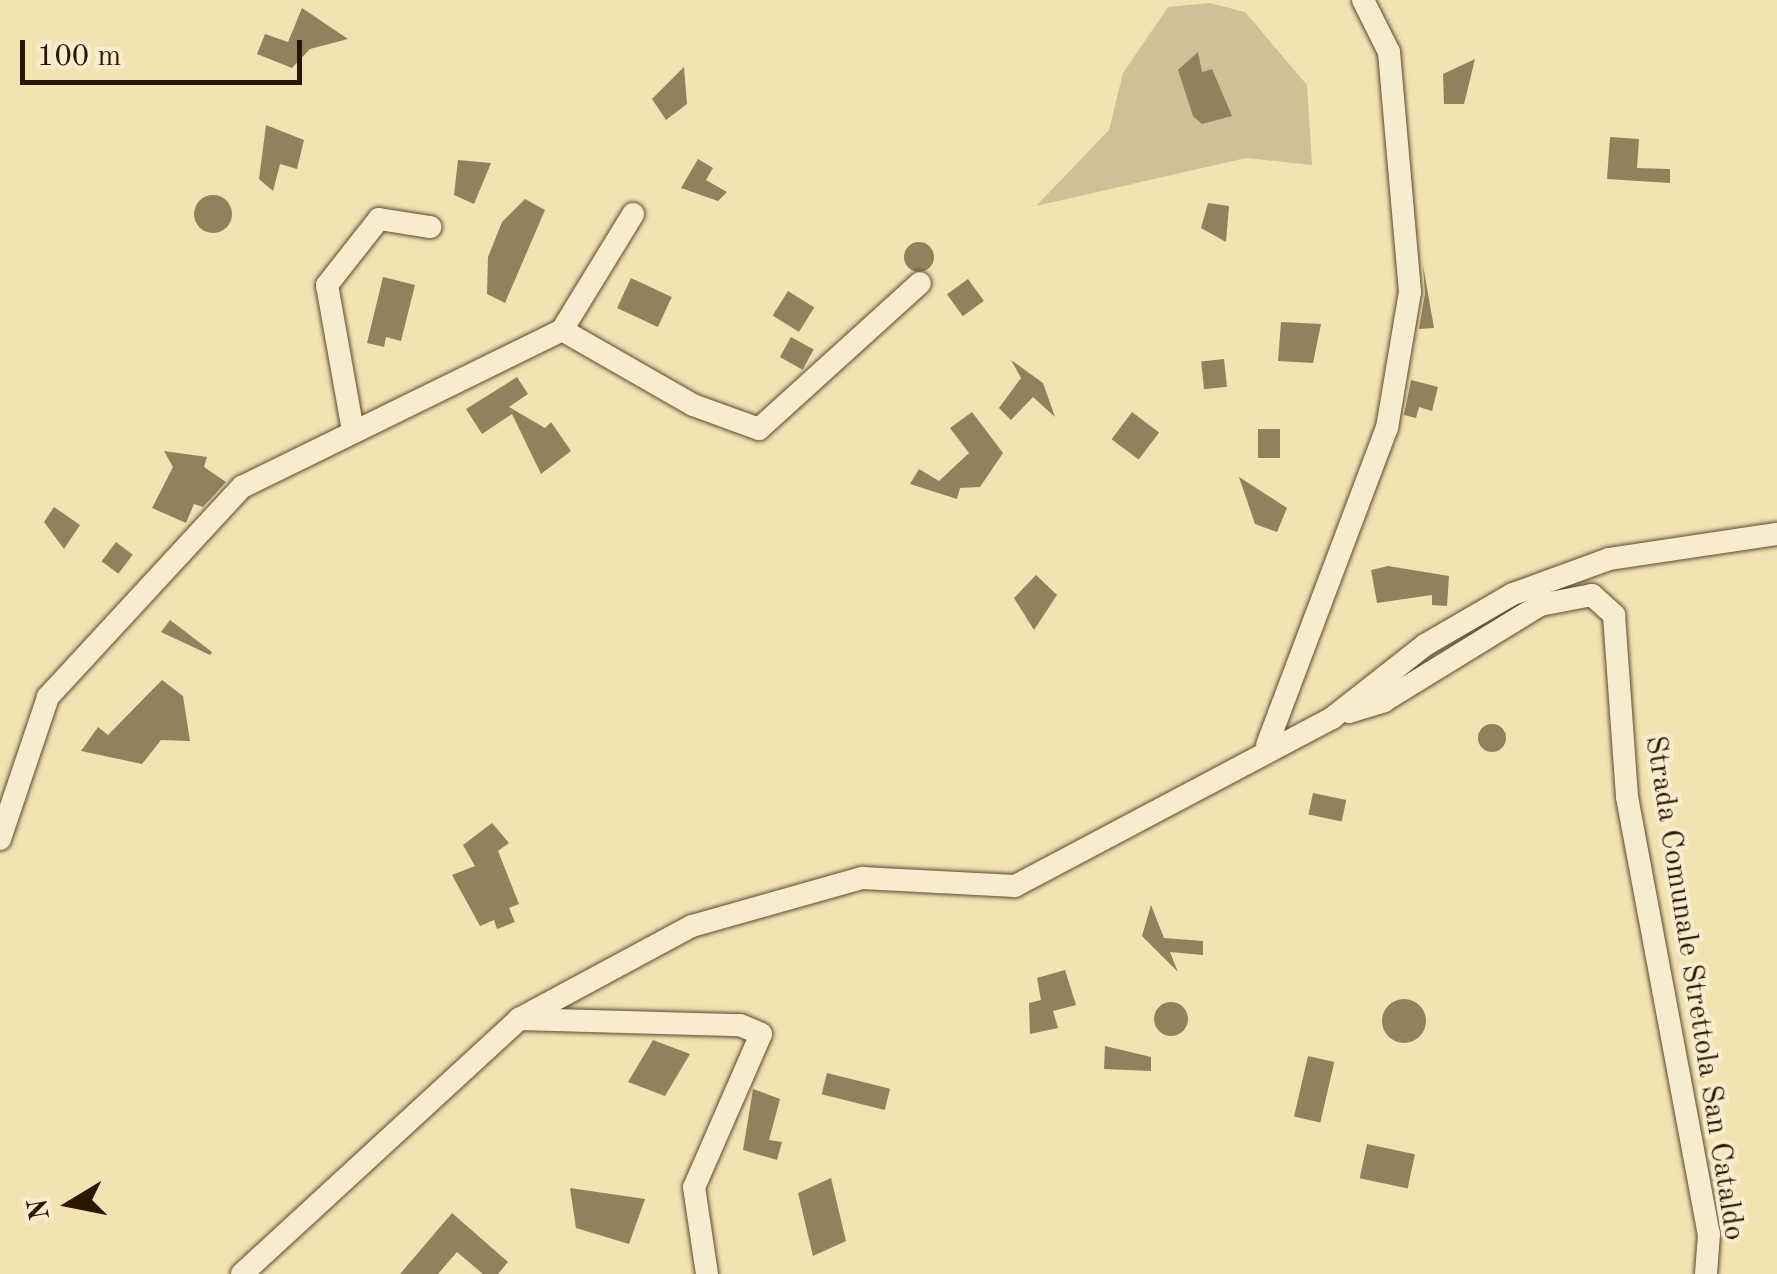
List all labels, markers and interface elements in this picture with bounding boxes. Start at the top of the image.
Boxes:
scale bar [25,20,308,82]
text: 100 m [37,42,121,72]
street label: Strada Comunale Strettola San Cataldo [1636,733,1752,1243]
north arrow [20,1154,120,1254]
text: N [25,1196,56,1222]

